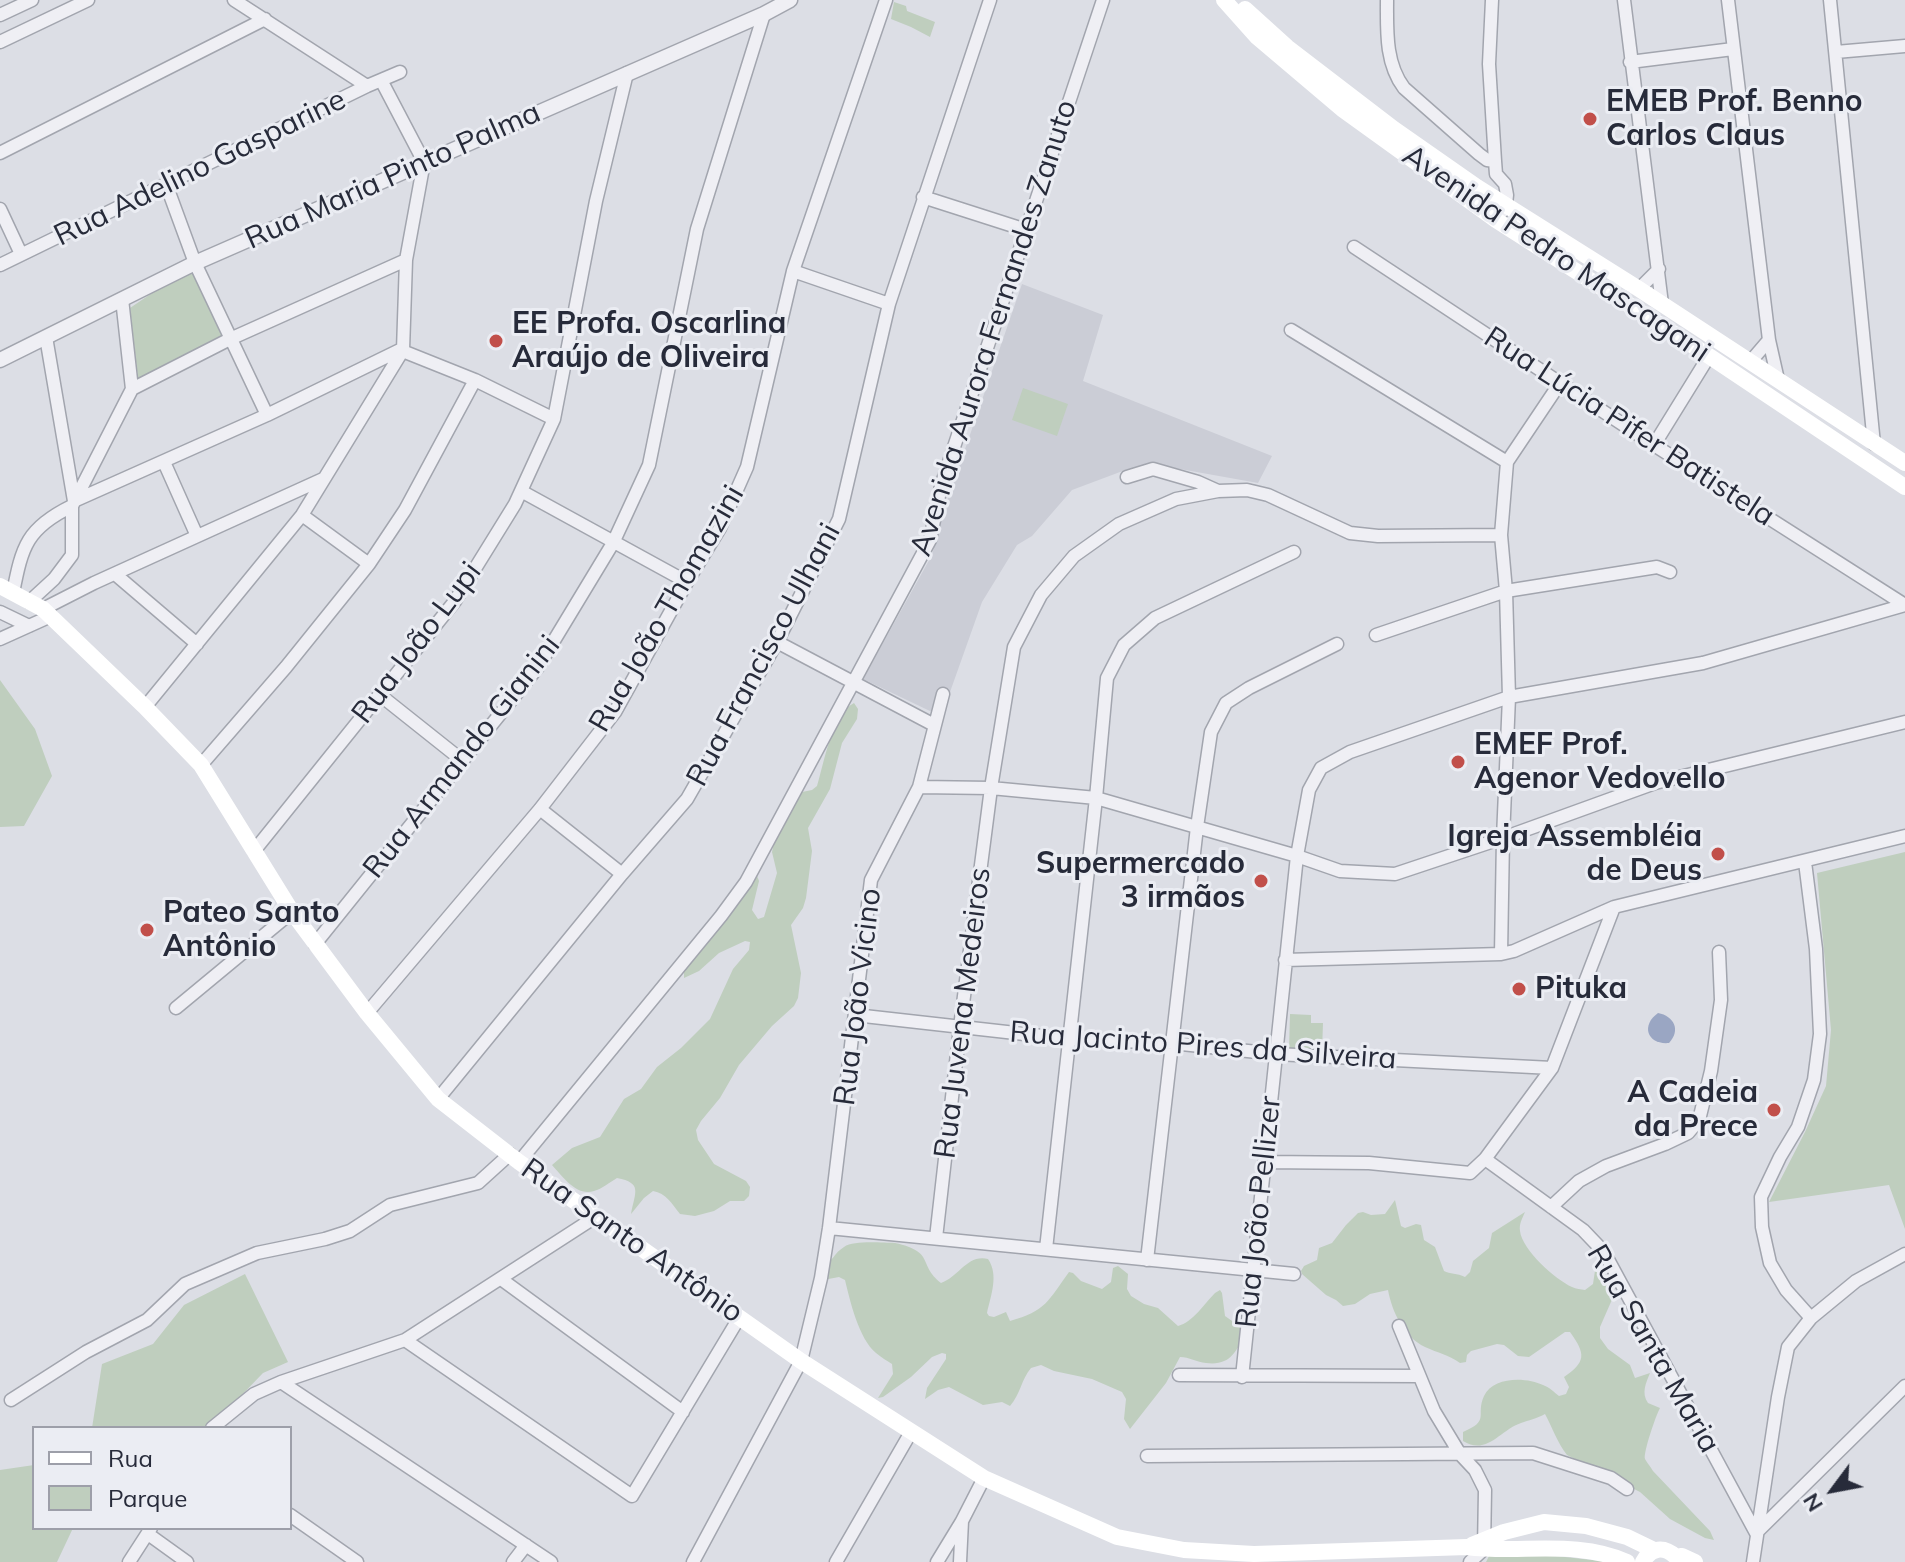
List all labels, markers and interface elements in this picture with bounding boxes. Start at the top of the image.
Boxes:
street label: Rua Adelino Gasparine [48,82,352,254]
place label: EMEB Prof. Benno Carlos Claus [1606,84,1863,154]
street label: Rua Maria Pinto Palma [240,95,546,257]
street label: Avenida Aurora Fernandes Zanuto [903,96,1085,560]
marker: EMEB Prof. Benno Carlos Claus [1581,110,1599,128]
street label: Avenida Pedro Mascagani [1396,138,1716,370]
place label: EE Profa. Oscarlina Araújo de Oliveira [512,306,786,376]
street label: Rua Lúcia Pifer Batistela [1477,320,1781,534]
marker: EE Profa. Oscarlina Araújo de Oliveira [487,332,505,350]
street label: Rua João Thomazini [582,479,752,739]
street label: Rua Francisco Ulhani [679,517,849,793]
street label: Rua João Lupi [345,555,489,731]
street label: Rua Armando Gianini [356,628,568,886]
place label: EMEF Prof. Agenor Vedovello [1474,727,1725,798]
marker: EMEF Prof. Agenor Vedovello [1449,753,1467,771]
place label: Igreja Assembléia de Deus [1447,819,1702,890]
marker: Igreja Assembléia de Deus [1709,845,1727,863]
place label: Supermercado 3 irmãos [1036,846,1245,916]
street label: Rua Juvena Medeiros [927,866,999,1160]
marker: Supermercado 3 irmãos [1252,872,1270,890]
street label: Rua João Vicino [827,886,889,1108]
place label: Pateo Santo Antônio [163,895,340,966]
marker: Pateo Santo Antônio [138,921,156,939]
place label: Pituka [1535,971,1627,1007]
marker: Pituka [1510,980,1528,998]
street label: Rua Jacinto Pires da Silveira [1008,1015,1398,1077]
place label: A Cadeia da Prece [1627,1075,1758,1146]
street label: Rua João Pellizer [1229,1094,1289,1330]
marker: A Cadeia da Prece [1765,1101,1783,1119]
street label: Rua Santo Antônio [514,1151,750,1331]
street label: Rua Santa Maria [1579,1239,1727,1459]
legend [32,1426,292,1530]
text: Rua [108,1443,153,1473]
north arrow [1793,1450,1873,1530]
text: Parque [108,1483,187,1513]
text: N [1796,1488,1829,1517]

